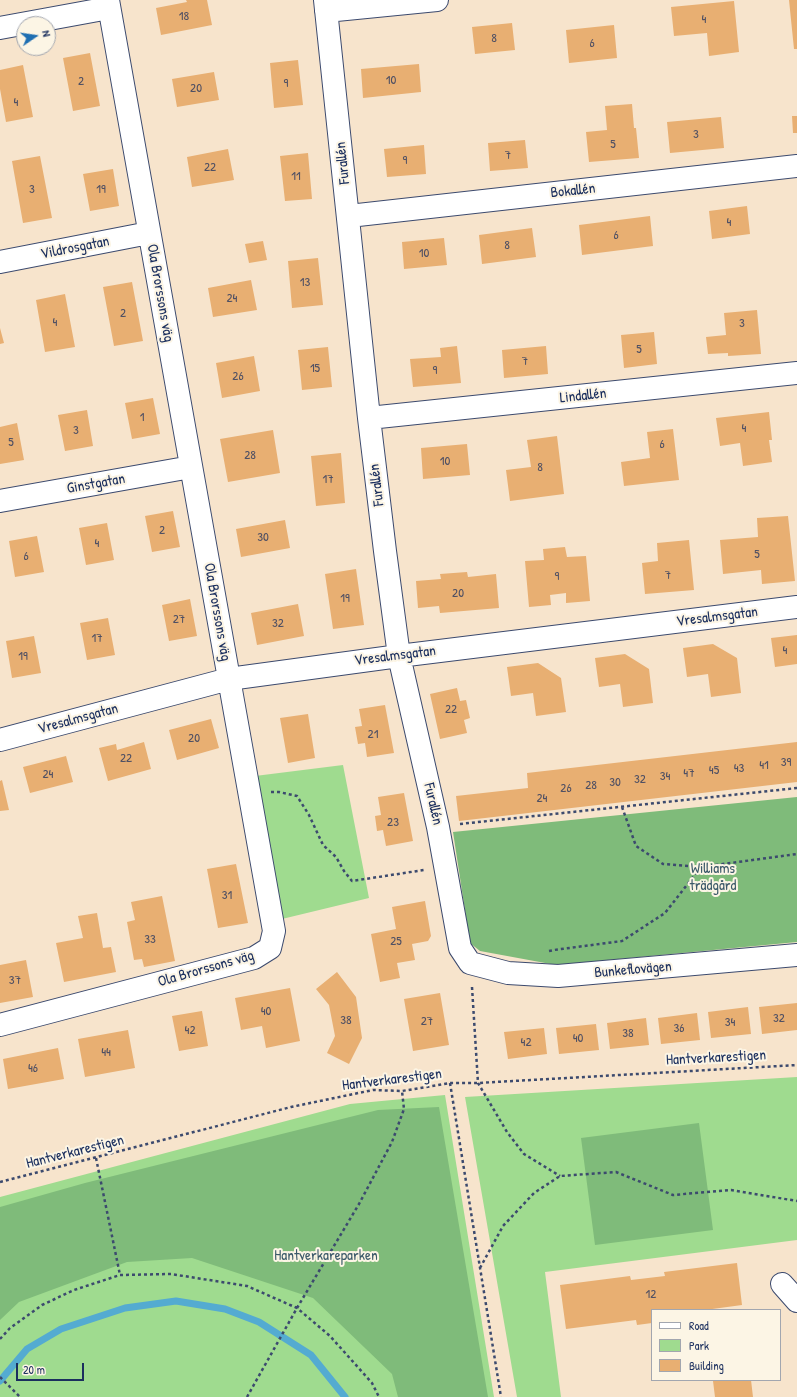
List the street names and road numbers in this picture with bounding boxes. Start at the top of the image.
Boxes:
street label: Furallén [332,141,354,185]
street label: Bokallén [550,180,596,202]
street label: Vildrosgatan [39,233,111,263]
street label: Ola Brorssons väg [143,243,177,343]
street label: Lindallén [559,385,607,407]
street label: Furallén [365,463,389,507]
street label: Ginstgatan [66,470,126,498]
street label: Ola Brorssons väg [200,562,234,662]
street label: Vresalmsgatan [675,603,759,631]
street label: Vresalmsgatan [353,642,437,670]
street label: Vresalmsgatan [36,700,120,738]
street label: Furallén [419,781,447,827]
street label: Ola Brorssons väg [156,947,256,991]
street label: Bunkeflovägen [594,958,672,982]
street label: Hantverkarestigen [666,1046,766,1070]
street label: Hantverkarestigen [341,1065,443,1095]
street label: Hantverkarestigen [24,1131,126,1173]

